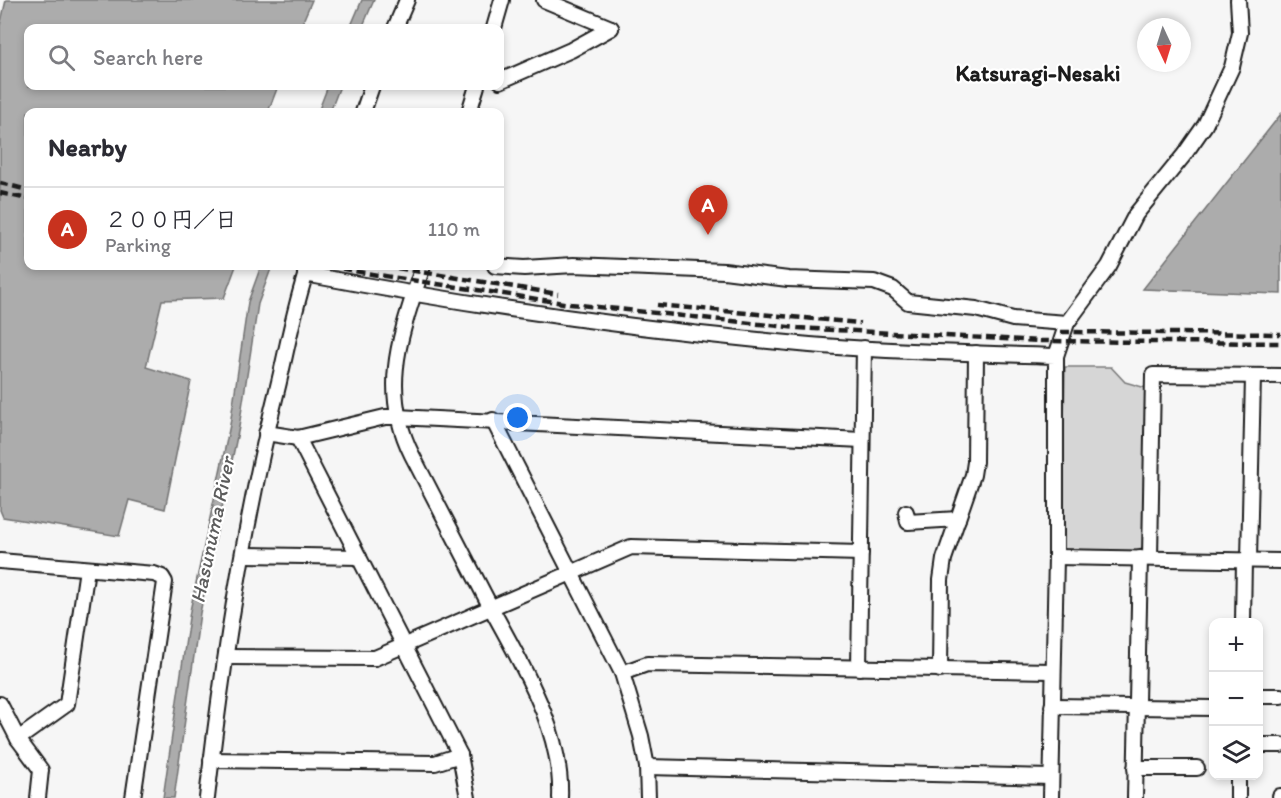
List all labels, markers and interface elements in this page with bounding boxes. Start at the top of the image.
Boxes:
north arrow [1137,18,1191,72]
search box [24,24,504,90]
icon: search [45,41,78,74]
text: Search here [93,44,203,71]
district label: Katsuragi-Nesaki [956,60,1120,87]
text: Nearby [48,131,127,163]
pin: A [688,186,728,235]
text: ２００円／日 [105,206,237,233]
text: A [61,217,74,241]
text: 110 m [428,217,480,241]
text: Parking [105,233,171,257]
your location [503,403,532,432]
water label: Hasunuma River [184,453,240,605]
map controls [1209,618,1263,780]
button: + [1209,618,1263,672]
button: − [1209,672,1263,726]
button: layers [1209,726,1263,780]

